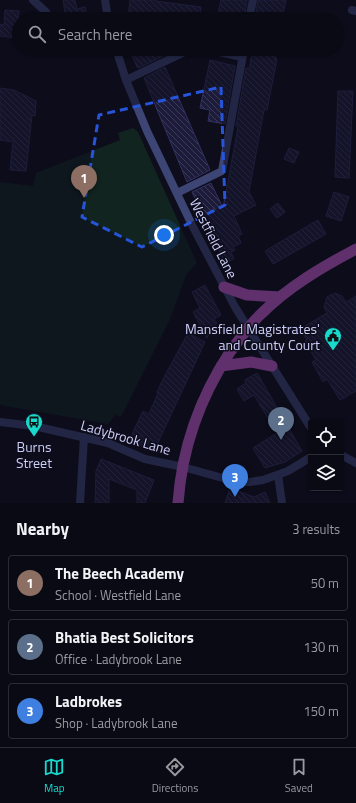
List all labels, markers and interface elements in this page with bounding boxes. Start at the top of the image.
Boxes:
search box [12,12,344,56]
icon: search [26,23,48,45]
text: Search here [58,23,132,46]
pin: 1 [71,165,97,198]
street label: Westfield Lane [185,194,243,282]
your location [154,225,174,245]
place label: Mansfield Magistrates' and County Court [185,318,320,355]
public building icon: Mansfield Magistrates' and County Court [323,326,343,351]
pin: 2 [268,407,294,440]
bus stop icon: Burns Street [24,412,44,437]
street label: Ladybrook Lane [78,414,174,460]
map controls [308,419,344,491]
button: locate [308,419,344,455]
place label: Burns Street [16,436,52,473]
button: layers [308,455,344,491]
pin: 3 [222,464,248,497]
text: Nearby [16,516,69,542]
text: 3 results [292,519,340,539]
text: The Beech Academy [55,562,184,585]
text: 1 [26,573,34,593]
text: 50 m [311,573,339,593]
text: School · Westfield Lane [55,585,181,605]
text: Bhatia Best Solicitors [55,626,194,649]
text: 2 [26,637,34,657]
text: 130 m [303,637,339,657]
text: Office · Ladybrook Lane [55,649,182,669]
text: Ladbrokes [55,690,122,713]
text: 3 [26,701,34,721]
text: 150 m [303,701,339,721]
text: Shop · Ladybrook Lane [55,713,178,733]
tab: Map [43,756,65,796]
tab: Directions [152,756,198,796]
tab: Saved [285,756,313,796]

